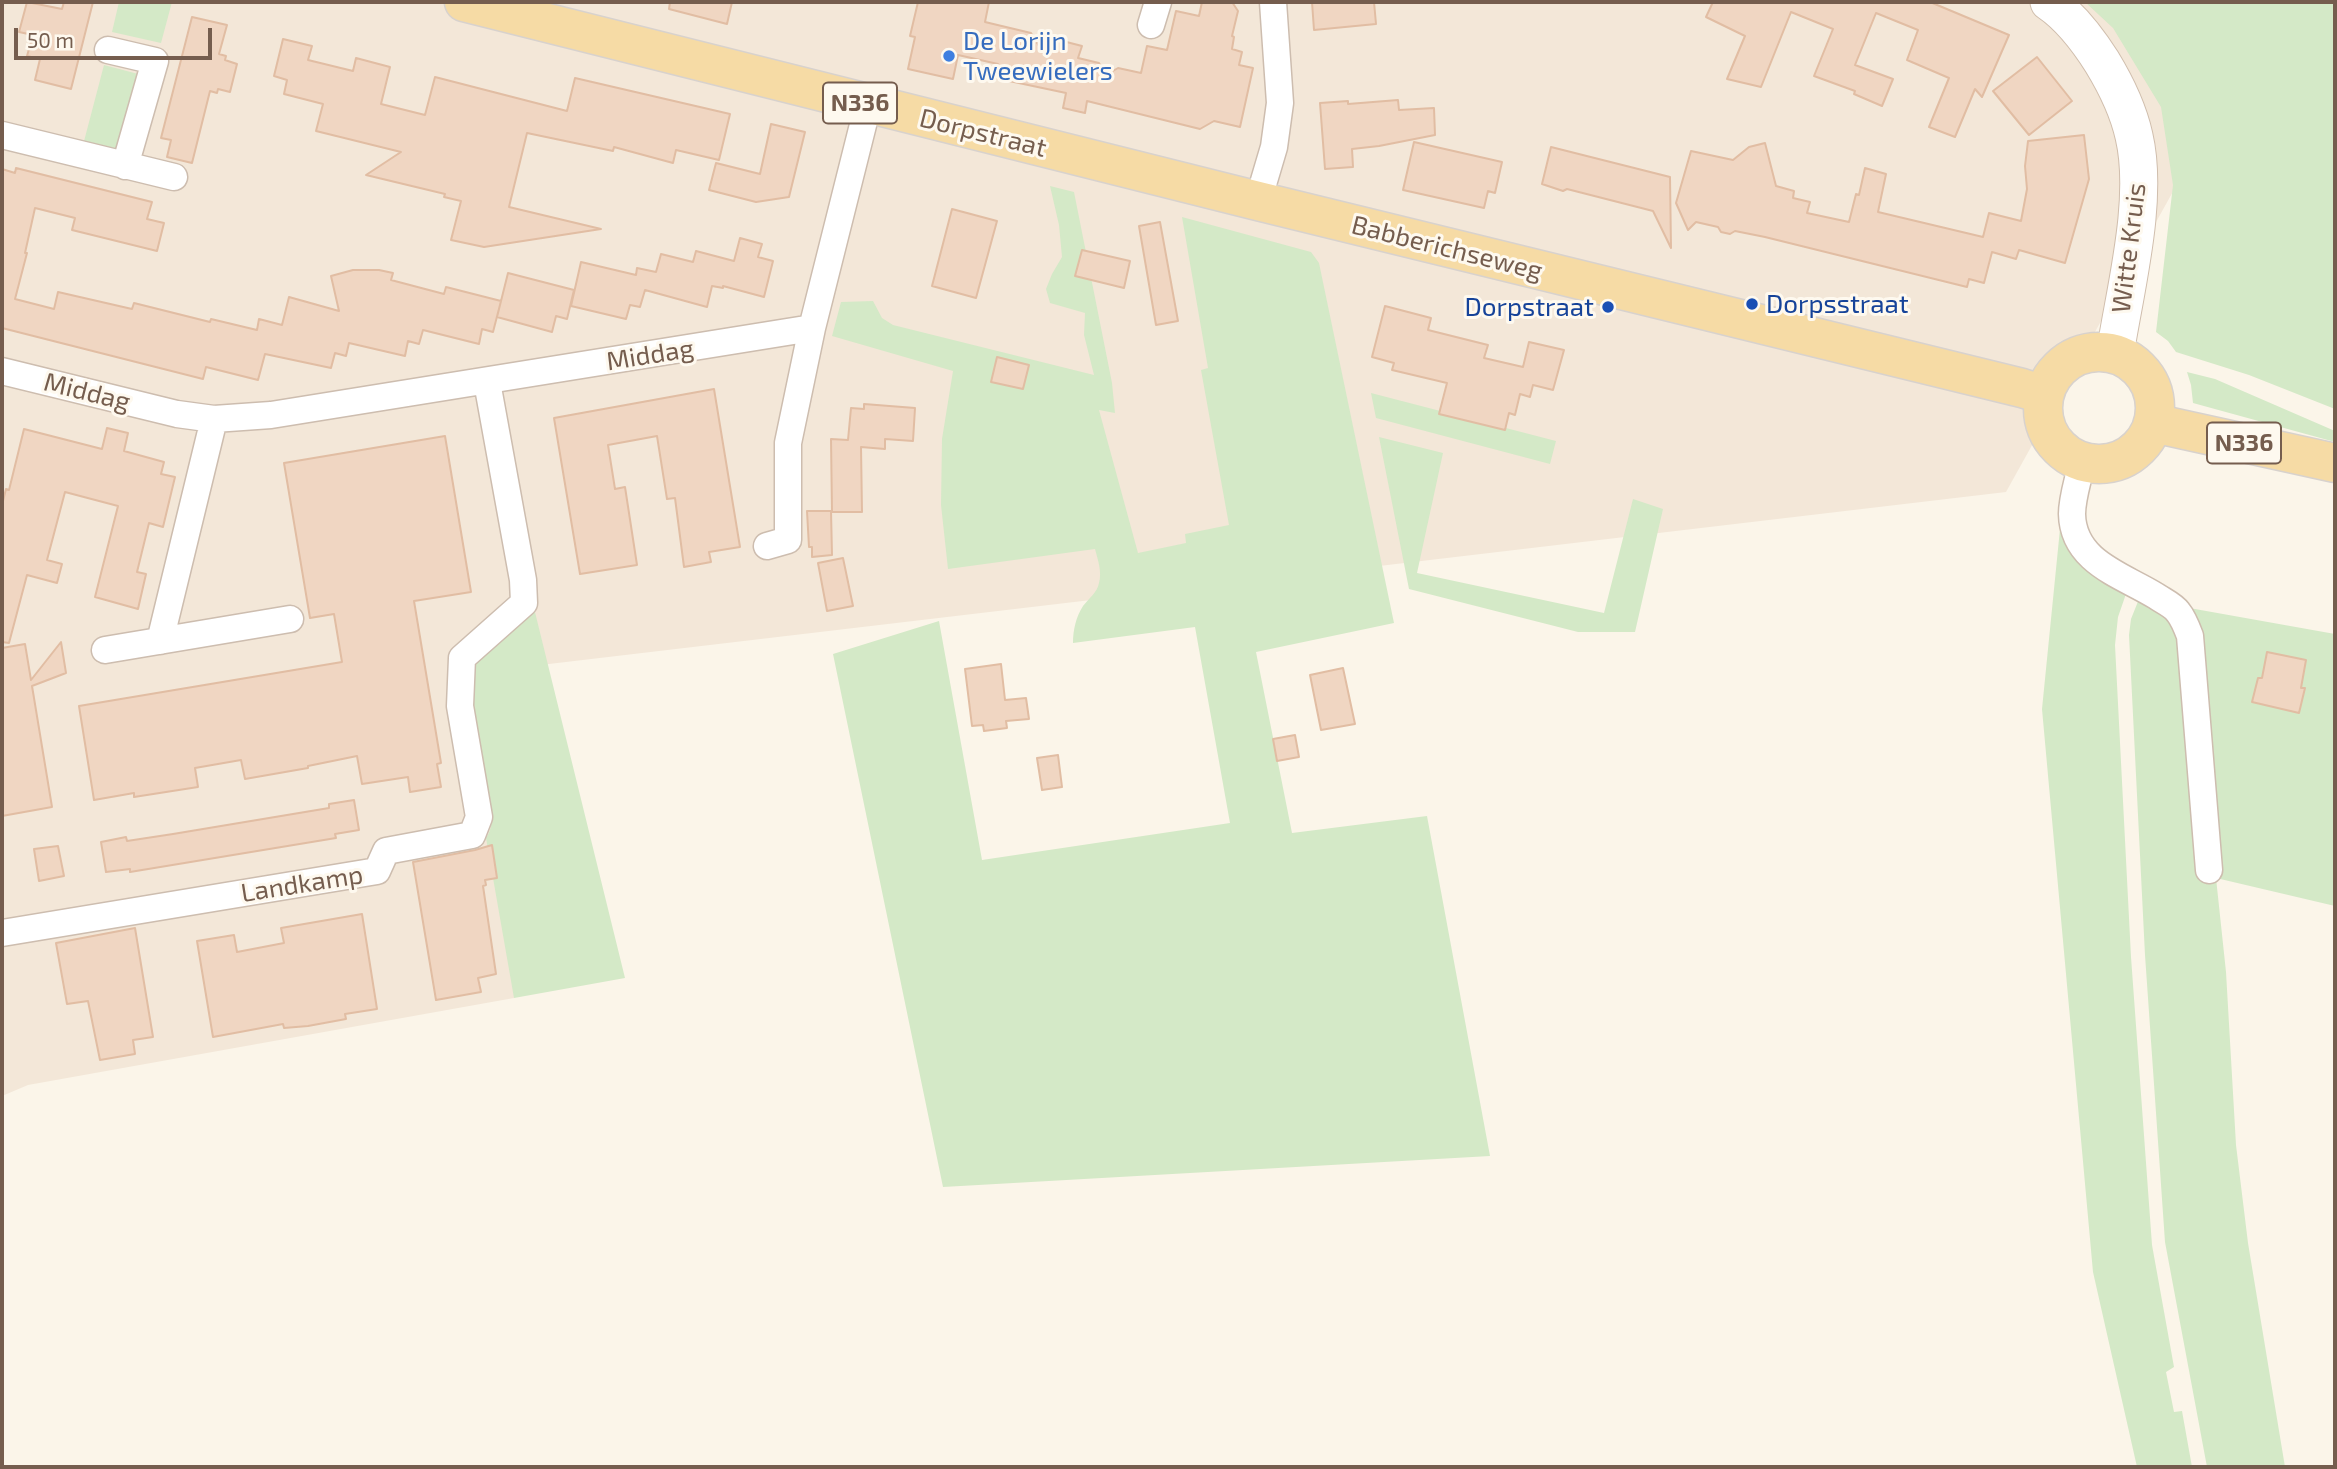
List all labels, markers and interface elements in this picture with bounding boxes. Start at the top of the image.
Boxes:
scale bar [18,14,215,58]
place label: De Lorijn Tweewielers [963,25,1113,86]
text: 50 m [27,27,74,52]
marker: De Lorijn Tweewielers [941,48,957,64]
road number: N336 [823,82,897,124]
street label: Dorpstraat [916,102,1050,164]
street label: Witte Kruis [2106,181,2152,315]
street label: Babberichseweg [1348,209,1546,287]
place label: Dorpsstraat [1766,288,1909,320]
place label: Dorpstraat [1464,291,1594,323]
marker: Dorpsstraat [1744,296,1760,312]
marker: Dorpstraat [1600,299,1616,315]
street label: Middag [604,333,696,377]
street label: Middag [41,366,133,418]
road number: N336 [2207,422,2281,463]
street label: Landkamp [239,859,365,909]

